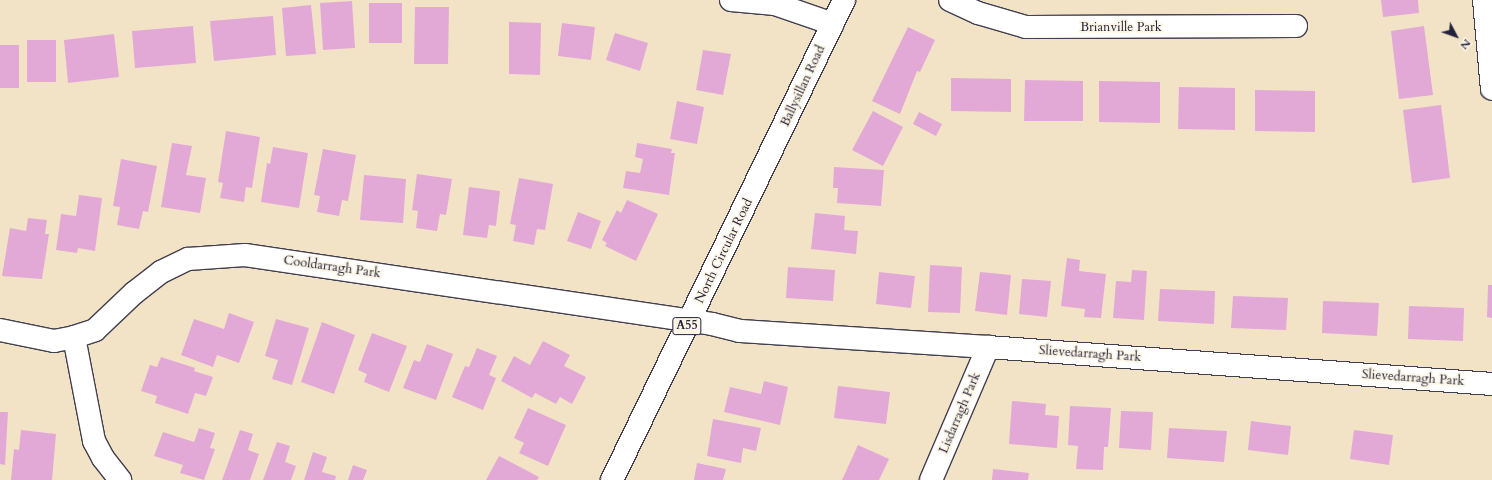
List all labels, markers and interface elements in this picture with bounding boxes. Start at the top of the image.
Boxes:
north arrow [1436,16,1476,56]
street label: Brianville Park [1080,19,1162,35]
text: N [1457,36,1474,53]
street label: Ballysillan Road [777,43,829,129]
street label: North Circular Road [692,196,756,306]
street label: Cooldarragh Park [282,252,382,282]
road number: A55 [672,316,702,336]
street label: Slievedarragh Park [1038,343,1142,365]
street label: Slievedarragh Park [1361,367,1465,389]
street label: Lisdarragh Park [936,370,984,456]

